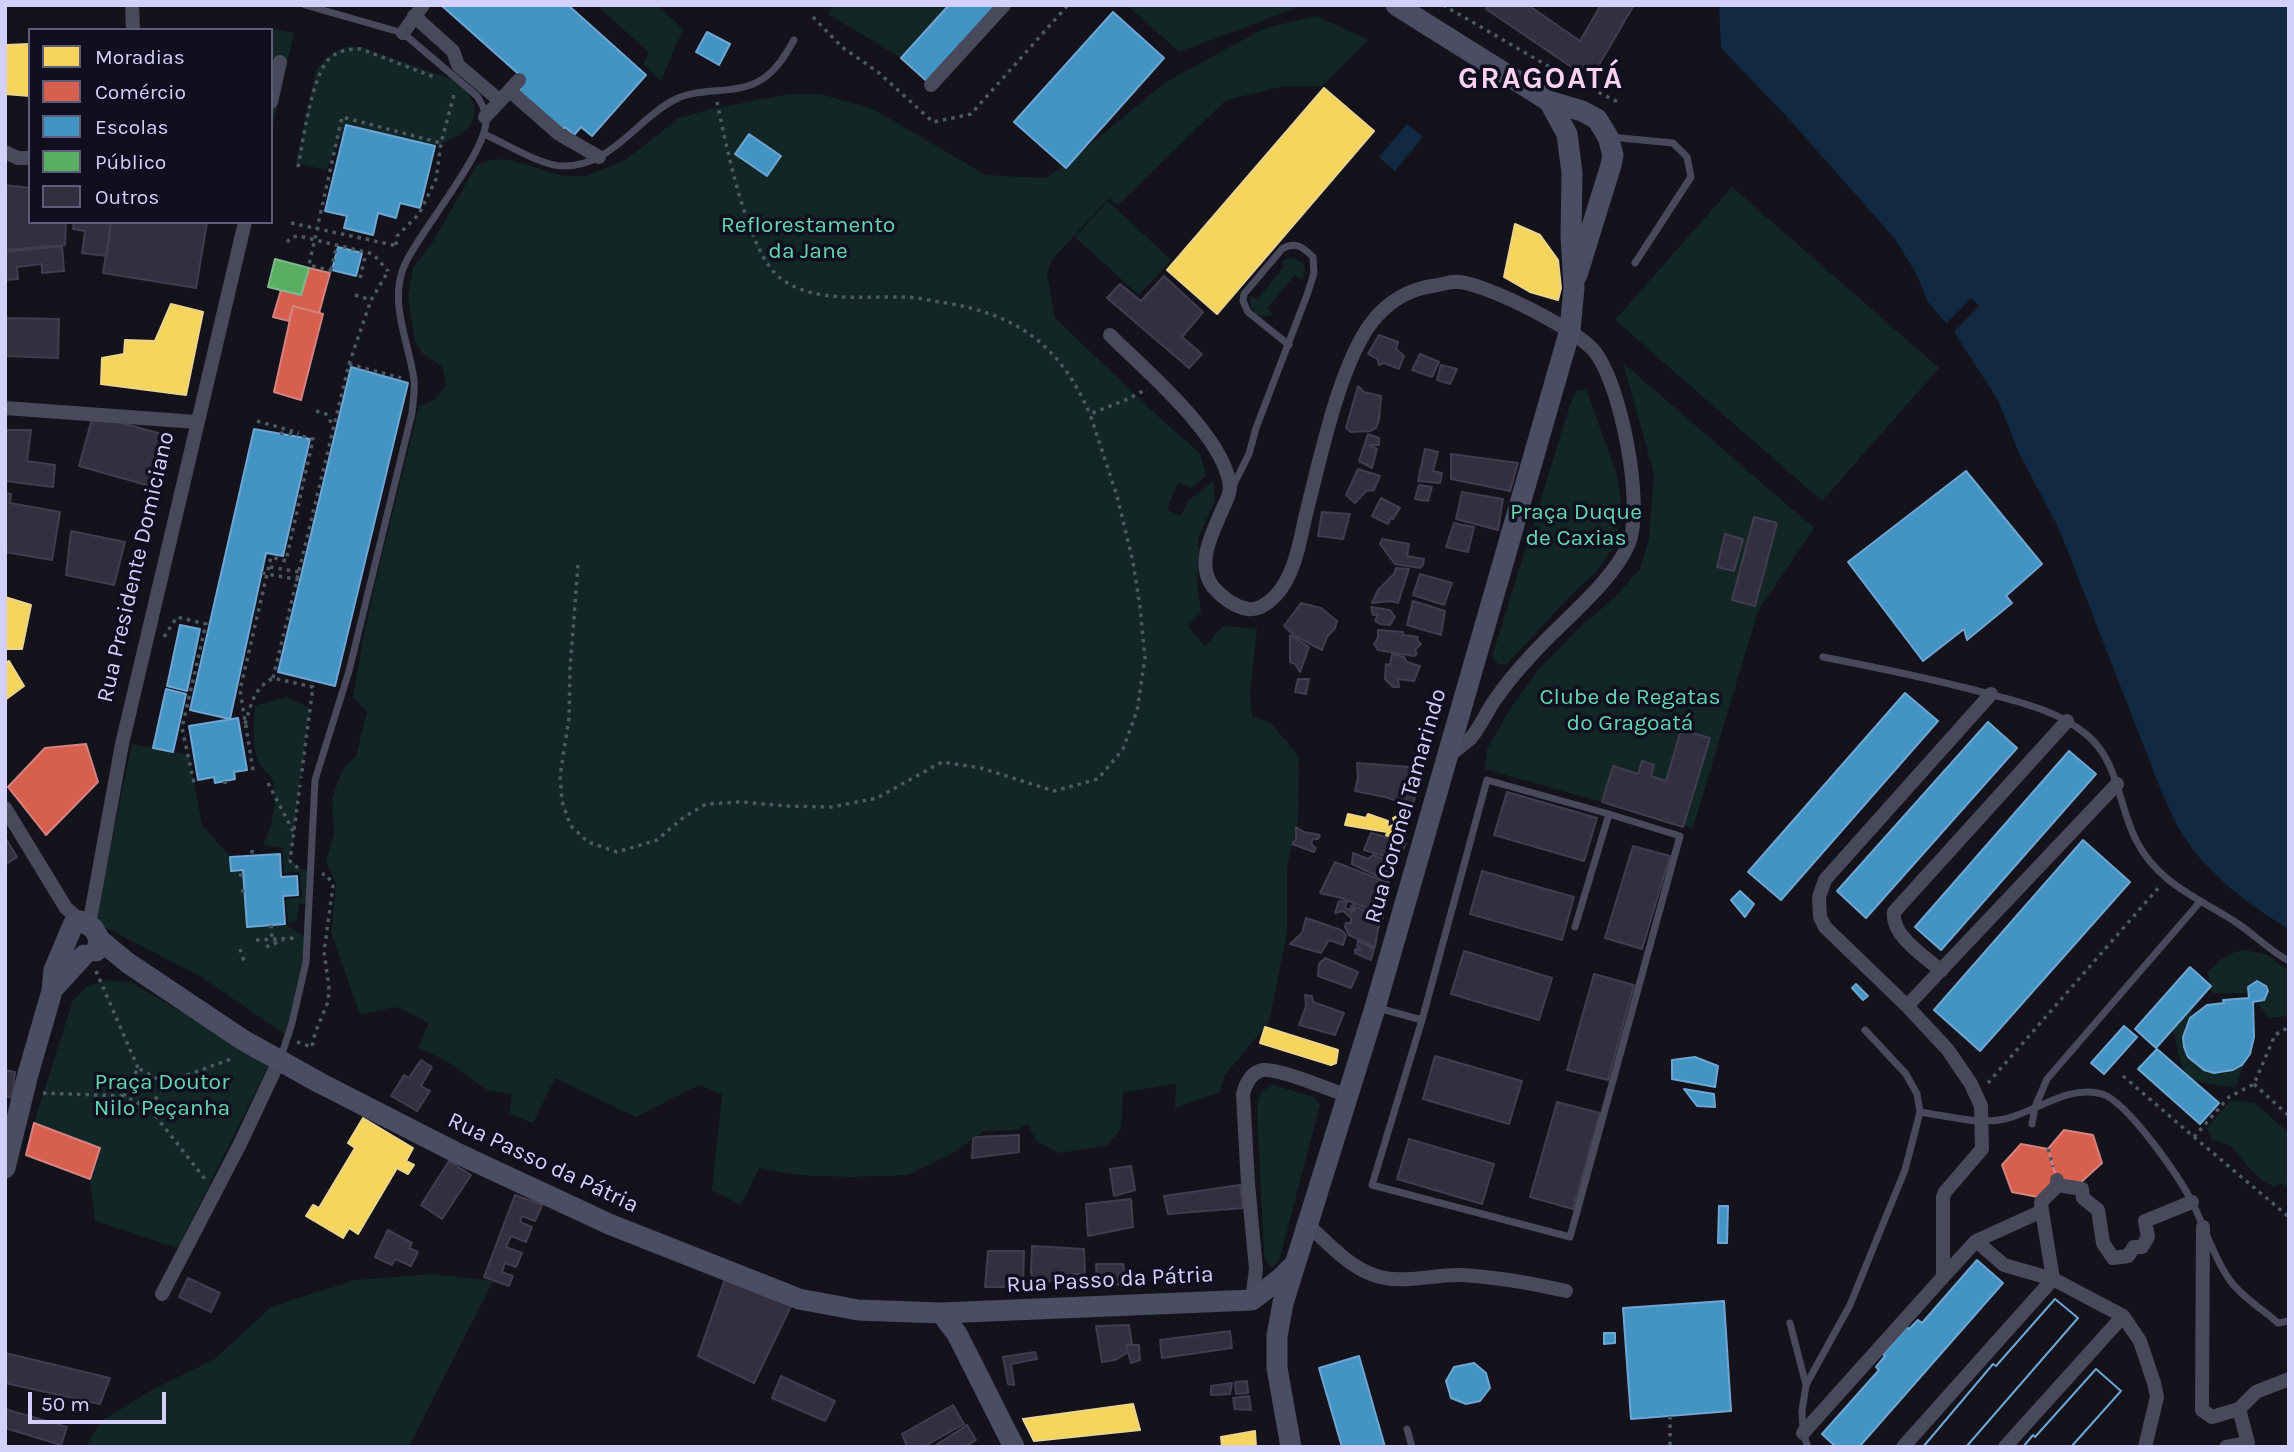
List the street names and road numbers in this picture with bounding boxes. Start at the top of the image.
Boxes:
street label: Rua Presidente Domiciano [91,429,181,705]
street label: Rua Coronel Tamarindo [1359,685,1453,927]
street label: Rua Passo da Pátria [443,1107,643,1219]
street label: Rua Passo da Pátria [1006,1261,1214,1299]

